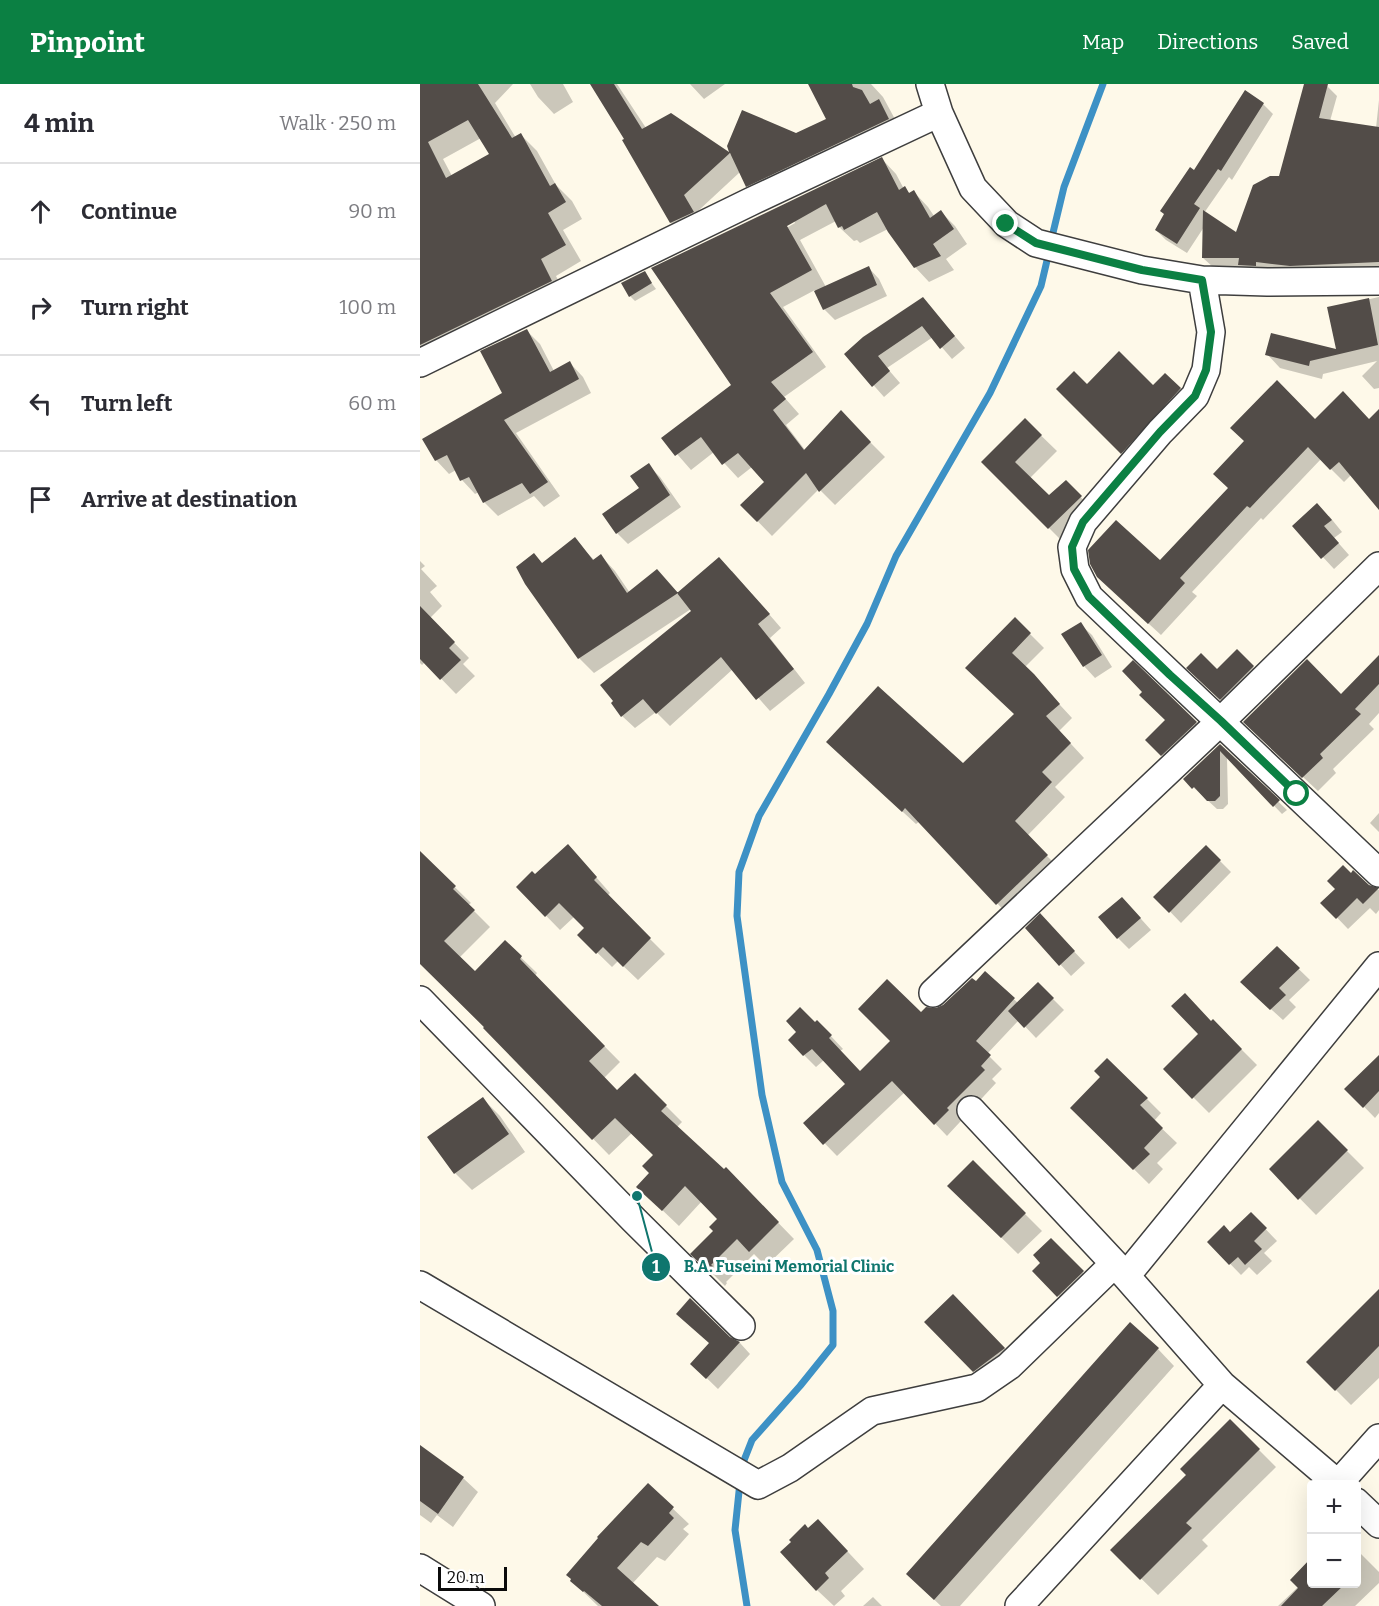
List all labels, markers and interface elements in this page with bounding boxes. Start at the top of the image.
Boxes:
text: Pinpoint [30,26,145,59]
text: Map [1082,29,1124,55]
text: Directions [1157,29,1258,55]
text: Saved [1291,29,1349,55]
text: 4 min [24,108,94,139]
text: Walk · 250 m [279,111,396,135]
icon: ahead [24,195,57,228]
text: Continue [81,198,177,225]
text: 90 m [348,199,396,223]
route end [992,210,1018,236]
icon: right [24,291,57,324]
text: Turn right [81,294,189,321]
text: 100 m [339,295,396,319]
icon: left [24,387,57,420]
text: Turn left [81,390,173,417]
text: 60 m [348,391,396,415]
icon: arrive [24,483,57,516]
text: Arrive at destination [81,486,297,513]
route start [1283,780,1309,806]
callout: B.A. Fuseini Memorial Clinic [641,1250,906,1284]
text: 1 [652,1256,660,1278]
text: B.A. Fuseini Memorial Clinic [684,1257,894,1276]
map controls [1307,1480,1361,1588]
button: + [1307,1480,1361,1534]
button: − [1307,1534,1361,1588]
scale bar [438,1564,507,1592]
text: 20 m [447,1568,484,1587]

